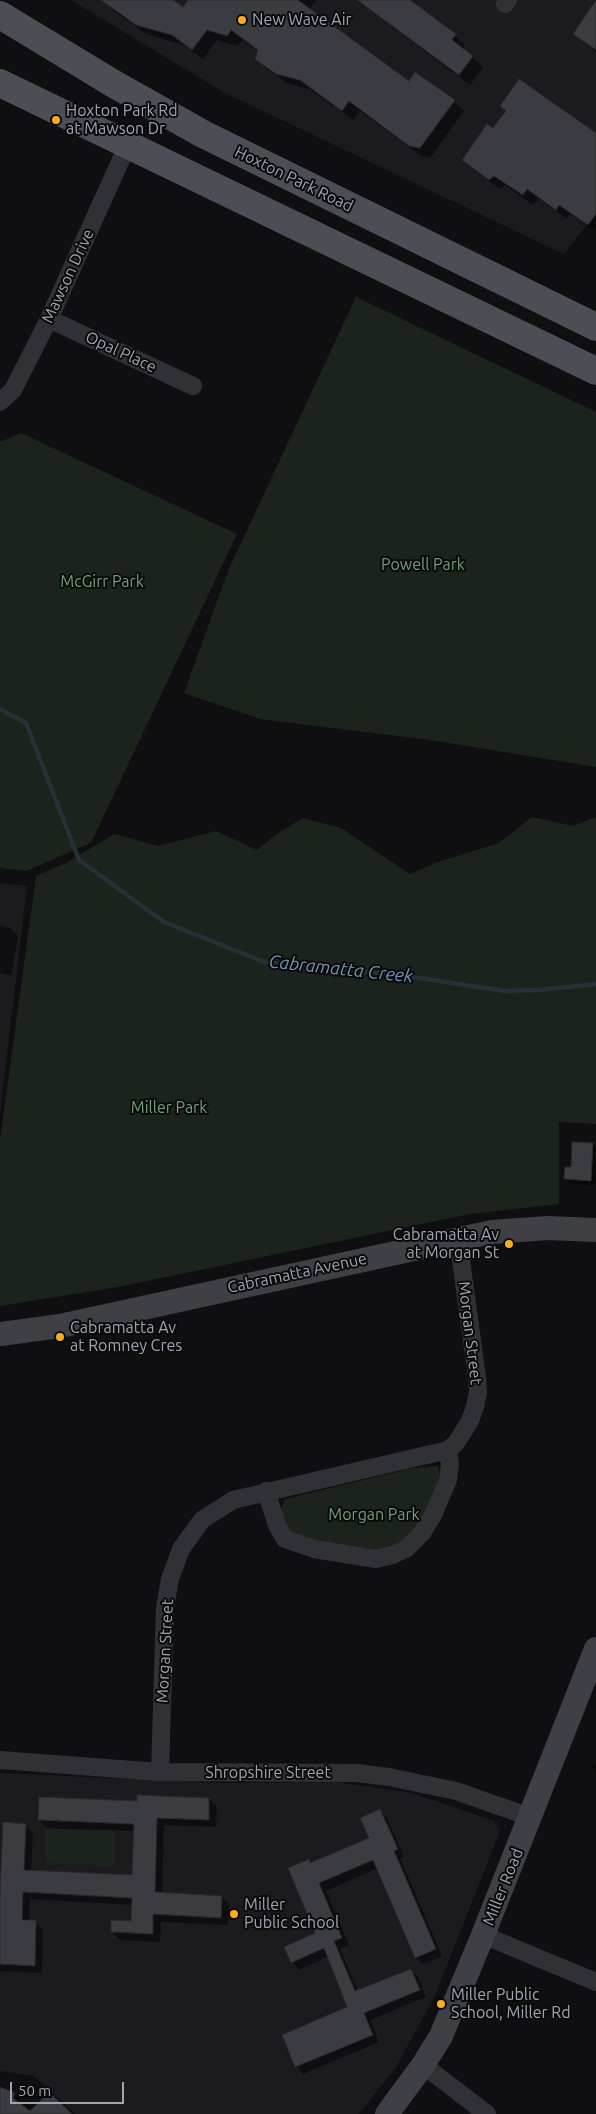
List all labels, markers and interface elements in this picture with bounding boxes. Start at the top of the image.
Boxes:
place label: New Wave Air [252,10,352,30]
marker: New Wave Air [236,14,248,26]
place label: Hoxton Park Rd at Mawson Dr [66,101,178,139]
marker: Hoxton Park Rd at Mawson Dr [50,114,62,126]
street label: Hoxton Park Road [232,142,356,216]
street label: Mawson Drive [38,226,98,326]
street label: Opal Place [82,327,160,377]
park label: Powell Park [381,555,465,575]
park label: McGirr Park [60,572,144,592]
water label: Cabramatta Creek [268,951,414,987]
park label: Miller Park [131,1098,207,1118]
place label: Cabramatta Av at Morgan St [393,1225,499,1263]
marker: Cabramatta Av at Morgan St [503,1238,515,1250]
street label: Cabramatta Avenue [226,1249,368,1297]
street label: Morgan Street [454,1280,486,1386]
place label: Cabramatta Av at Romney Cres [70,1318,182,1356]
marker: Cabramatta Av at Romney Cres [54,1331,66,1343]
park label: Morgan Park [328,1505,420,1525]
street label: Morgan Street [153,1598,177,1704]
street label: Shropshire Street [205,1763,331,1783]
street label: Miller Road [479,1846,527,1928]
place label: Miller Public School [244,1895,339,1933]
marker: Miller Public School [228,1908,240,1920]
place label: Miller Public School, Miller Rd [451,1985,571,2023]
marker: Miller Public School, Miller Rd [435,1998,447,2010]
scale bar [12,2072,126,2104]
text: 50 m [18,2082,51,2099]

